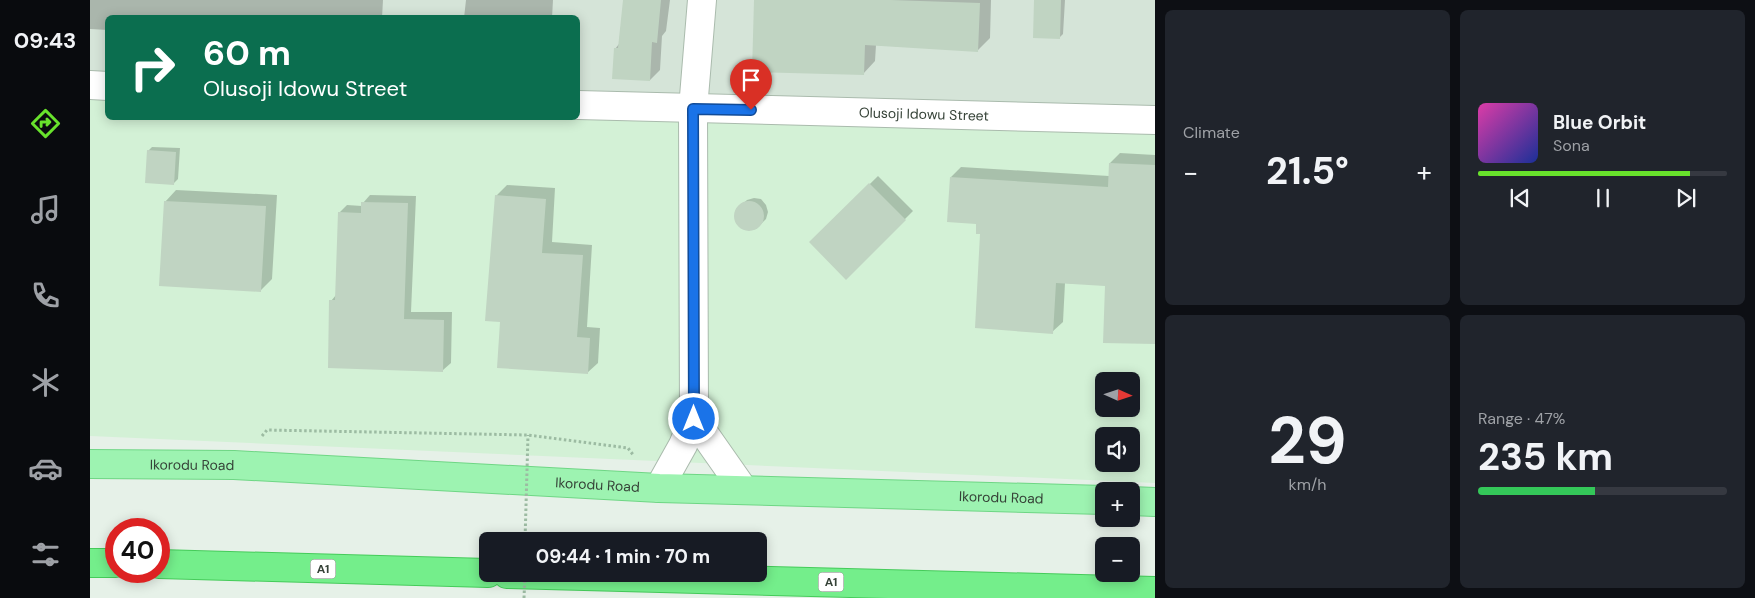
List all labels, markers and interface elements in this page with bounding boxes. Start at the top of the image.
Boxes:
text: 09:43 [14,26,76,55]
text: 60 m [203,30,291,76]
icon: right [120,35,185,100]
pin [730,59,772,110]
icon: arrive [737,66,765,94]
text: Olusoji Idowu Street [203,74,407,103]
street label: Olusoji Idowu Street [859,103,989,125]
icon: directions [28,106,63,141]
text: Blue Orbit [1553,110,1646,135]
text: Climate [1183,122,1240,143]
text: Sona [1553,135,1590,156]
text: 21.5° [1266,146,1349,196]
text: − [1183,154,1198,191]
text: + [1417,154,1432,191]
icon: previous [1506,184,1534,212]
icon: pause [1589,184,1617,212]
icon: next [1672,184,1700,212]
icon: music [28,192,63,227]
icon: phone [28,278,63,313]
icon: climate [28,365,63,400]
north arrow [1095,372,1140,418]
map controls [1095,372,1140,582]
position arrow [667,392,719,444]
text: 29 [1268,399,1347,483]
text: Range · 47% [1478,408,1565,429]
button: sound [1095,427,1140,472]
text: 235 km [1478,432,1613,482]
icon: car [28,451,63,486]
street label: Ikorodu Road [150,455,234,474]
street label: Ikorodu Road [555,473,640,496]
text: km/h [1289,474,1326,495]
button: + [1095,482,1140,527]
street label: Ikorodu Road [959,487,1044,507]
speed limit sign: 40 [105,518,170,583]
icon: filters [28,537,63,572]
button: − [1095,537,1140,582]
text: 09:44 · 1 min · 70 m [536,544,710,569]
road number: A1 [310,560,336,578]
road number: A1 [818,572,844,592]

